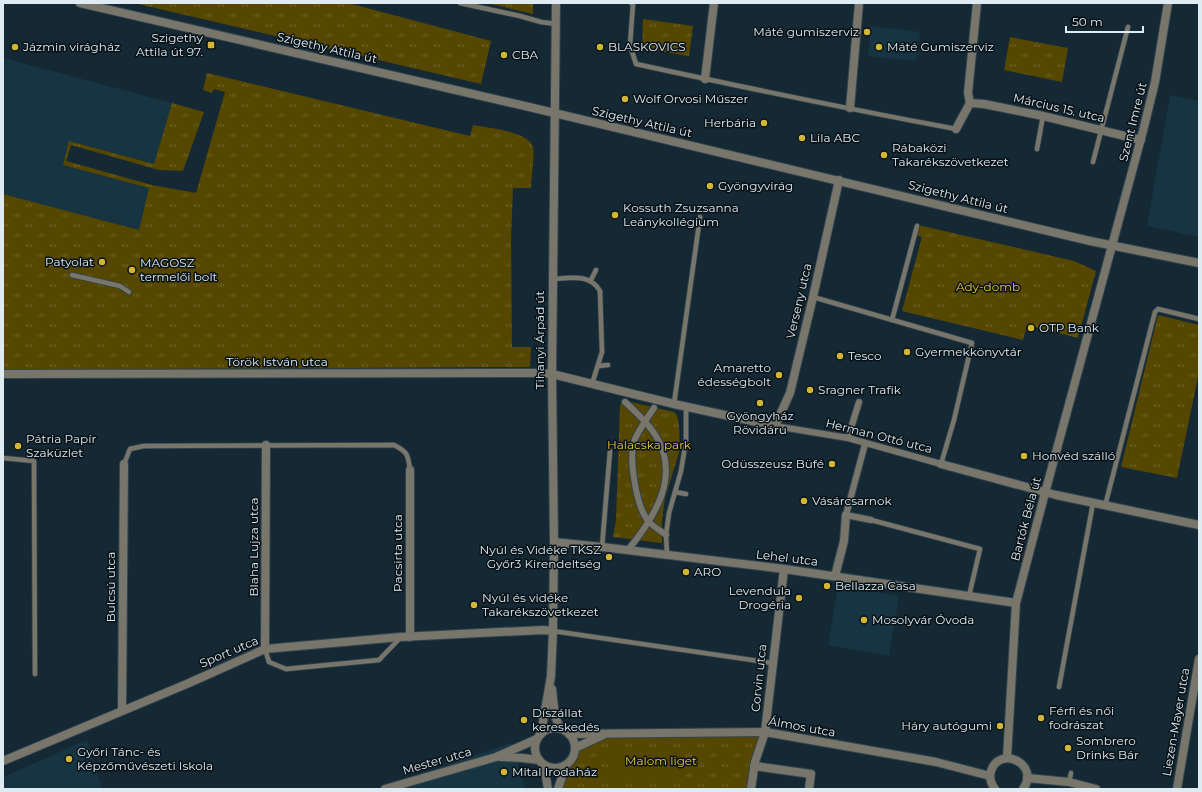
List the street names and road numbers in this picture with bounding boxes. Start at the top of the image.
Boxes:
street label: Szigethy Attila út [276,29,379,66]
street label: Szent Imre út [1115,81,1150,163]
street label: Március 15. utca [1012,90,1106,125]
street label: Szigethy Attila út [591,103,694,140]
street label: Szigethy Attila út [907,177,1010,216]
street label: Verseny utca [783,262,814,340]
street label: Tihanyi Árpád út [532,290,547,389]
street label: Török István utca [226,354,328,369]
street label: Herman Ottó utca [824,415,934,456]
street label: Bartók Béla út [1007,475,1044,562]
street label: Blaha Lujza utca [246,498,261,596]
street label: Pacsirta utca [390,514,405,592]
street label: Lehel utca [755,546,819,569]
street label: Bulcsú utca [103,552,118,622]
street label: Sport utca [197,632,261,671]
street label: Corvin utca [747,643,770,713]
street label: Liezen-Mayer utca [1159,667,1192,777]
street label: Álmos utca [767,713,837,740]
street label: Mester utca [401,744,473,778]

